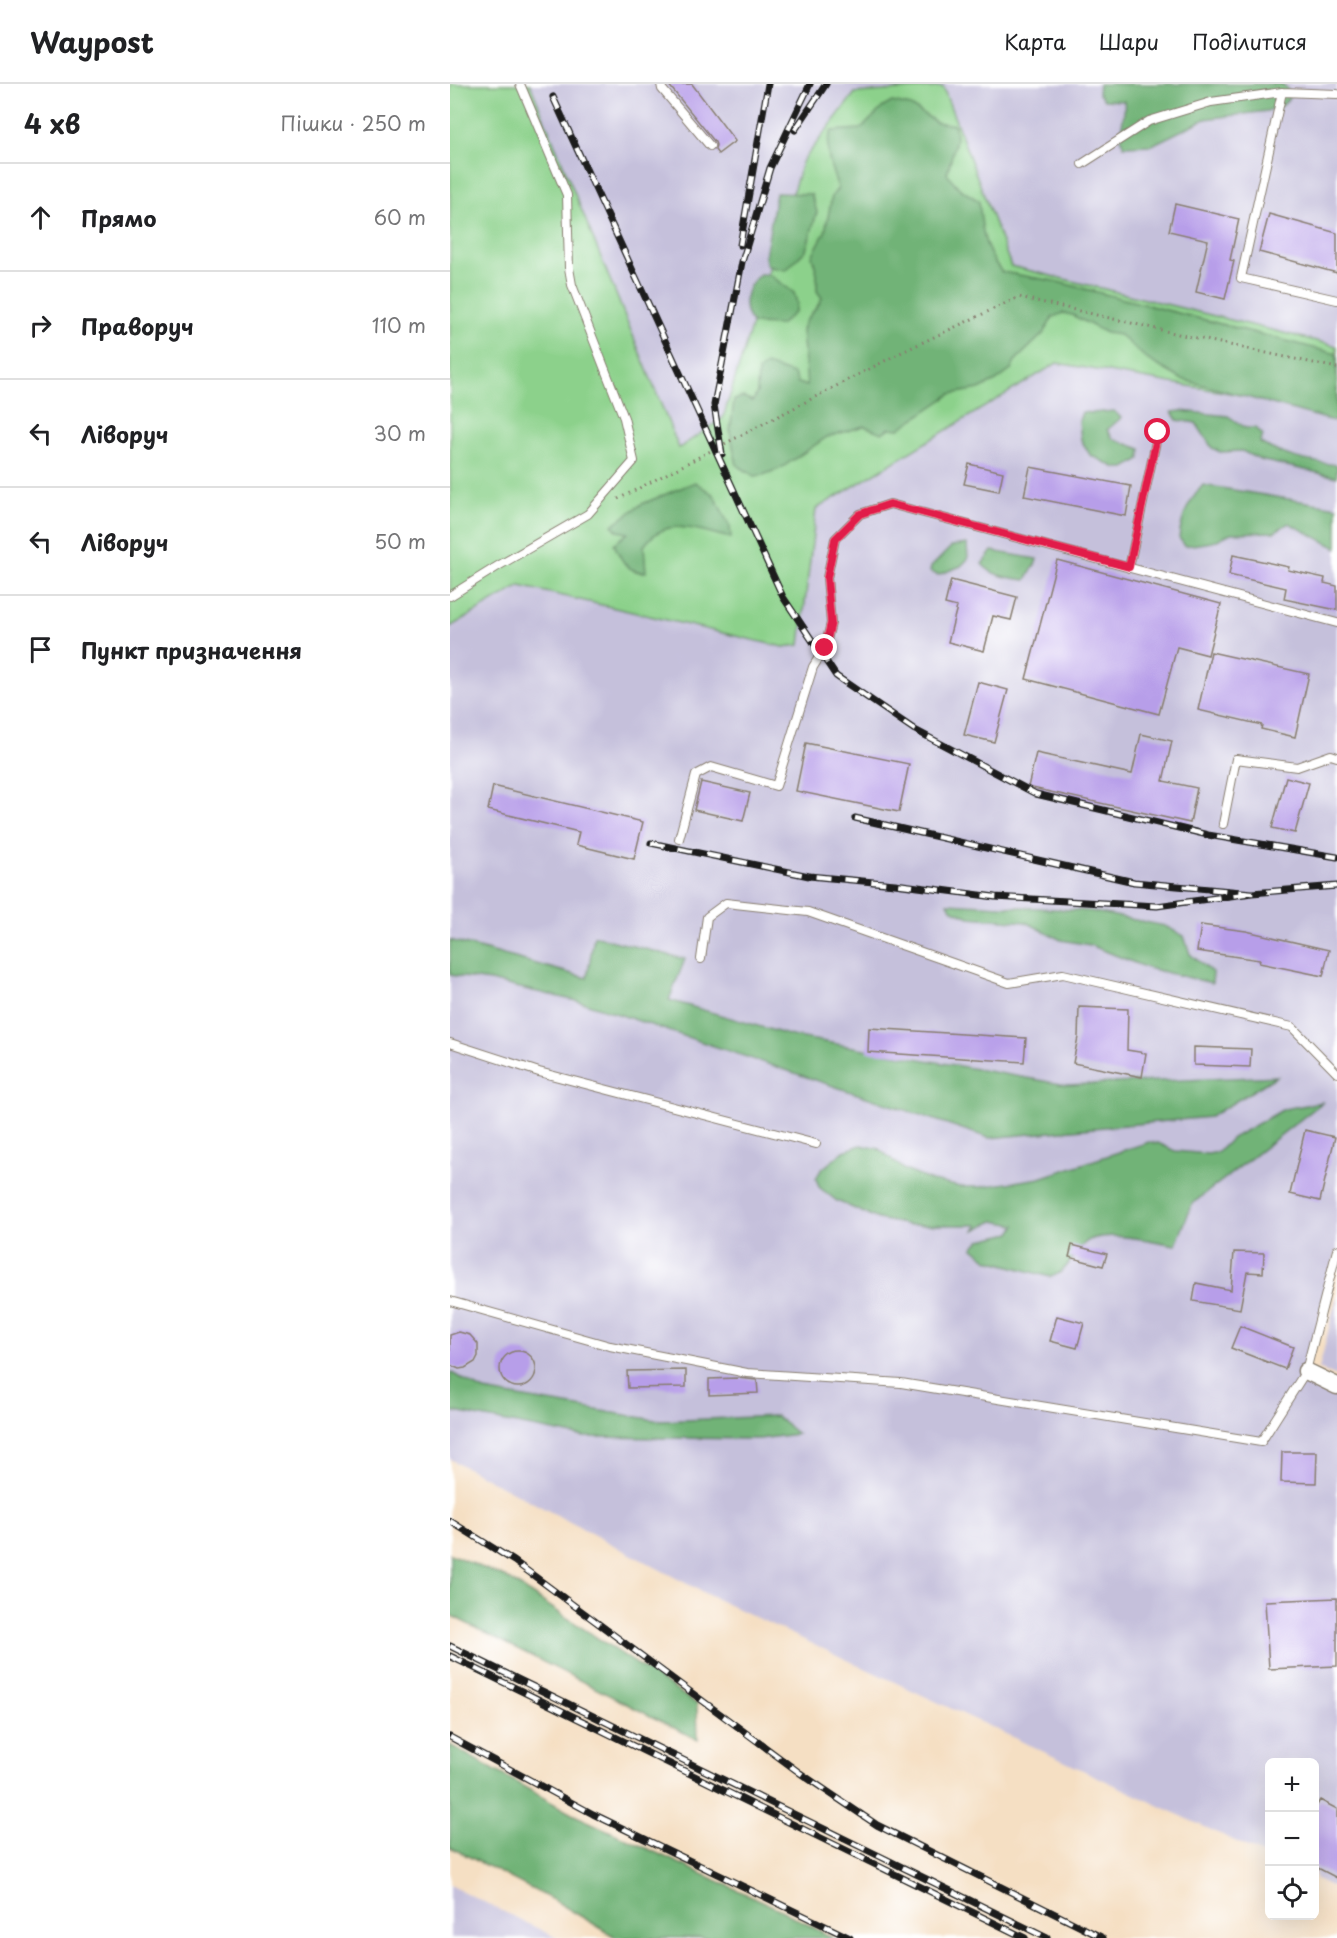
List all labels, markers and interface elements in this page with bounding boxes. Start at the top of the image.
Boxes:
text: Waypost [30,20,154,63]
text: Карта [1004,25,1066,57]
text: Шари [1099,25,1159,57]
text: Поділитися [1192,25,1307,57]
text: 4 хв [24,104,80,143]
text: Пішки · 250 m [280,108,426,138]
icon: ahead [24,201,57,234]
text: Прямо [81,201,156,234]
text: 60 m [374,202,426,232]
icon: right [24,309,57,342]
text: Праворуч [81,309,194,342]
text: 110 m [372,310,426,340]
icon: left [24,417,57,450]
text: Ліворуч [81,417,168,450]
text: 30 m [373,418,426,448]
route start [1144,418,1170,444]
icon: left [24,525,57,558]
text: Ліворуч [81,525,168,558]
text: 50 m [374,526,426,556]
icon: arrive [24,633,57,666]
text: Пункт призначення [81,633,302,666]
route end [811,634,837,660]
map controls [1265,1758,1319,1920]
button: + [1265,1758,1319,1812]
button: − [1265,1812,1319,1866]
button: locate [1265,1866,1319,1920]

